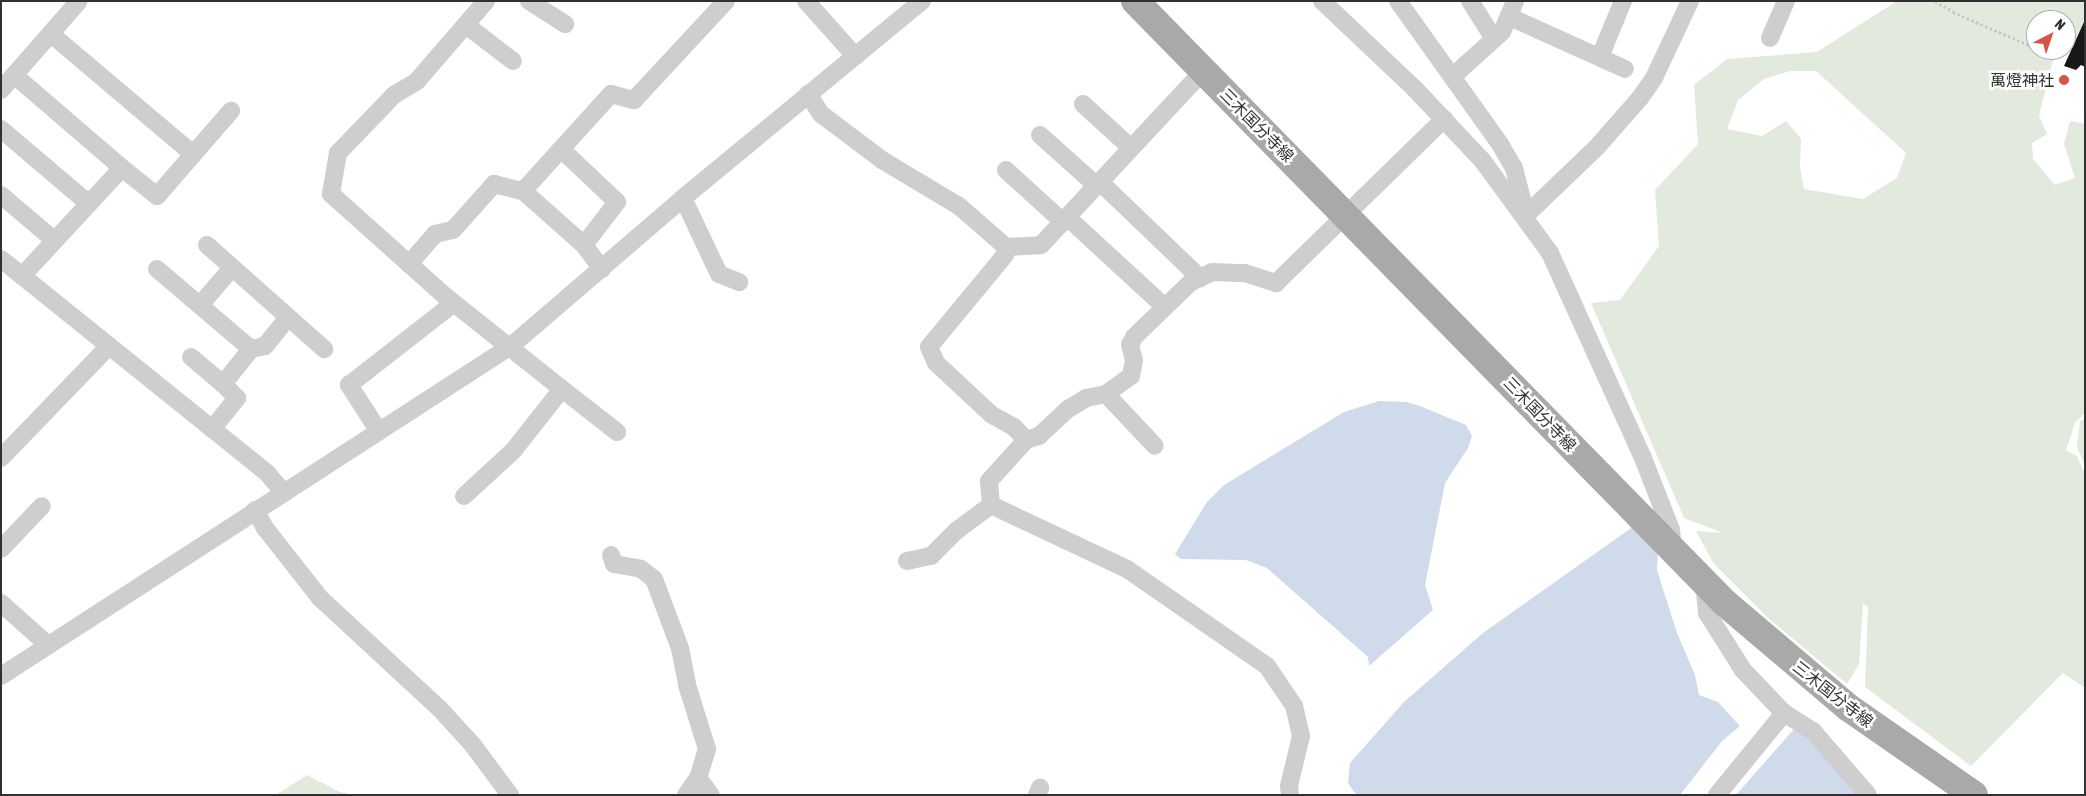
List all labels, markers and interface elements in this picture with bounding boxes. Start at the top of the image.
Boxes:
north arrow [2026,10,2076,60]
text: N [2052,16,2069,33]
place label: 萬燈神社 [1990,70,2054,90]
marker: 萬燈神社 [2058,74,2070,86]
street label: 三木国分寺線 [1216,84,1298,166]
street label: 三木国分寺線 [1500,373,1580,455]
street label: 三木国分寺線 [1789,657,1877,731]

